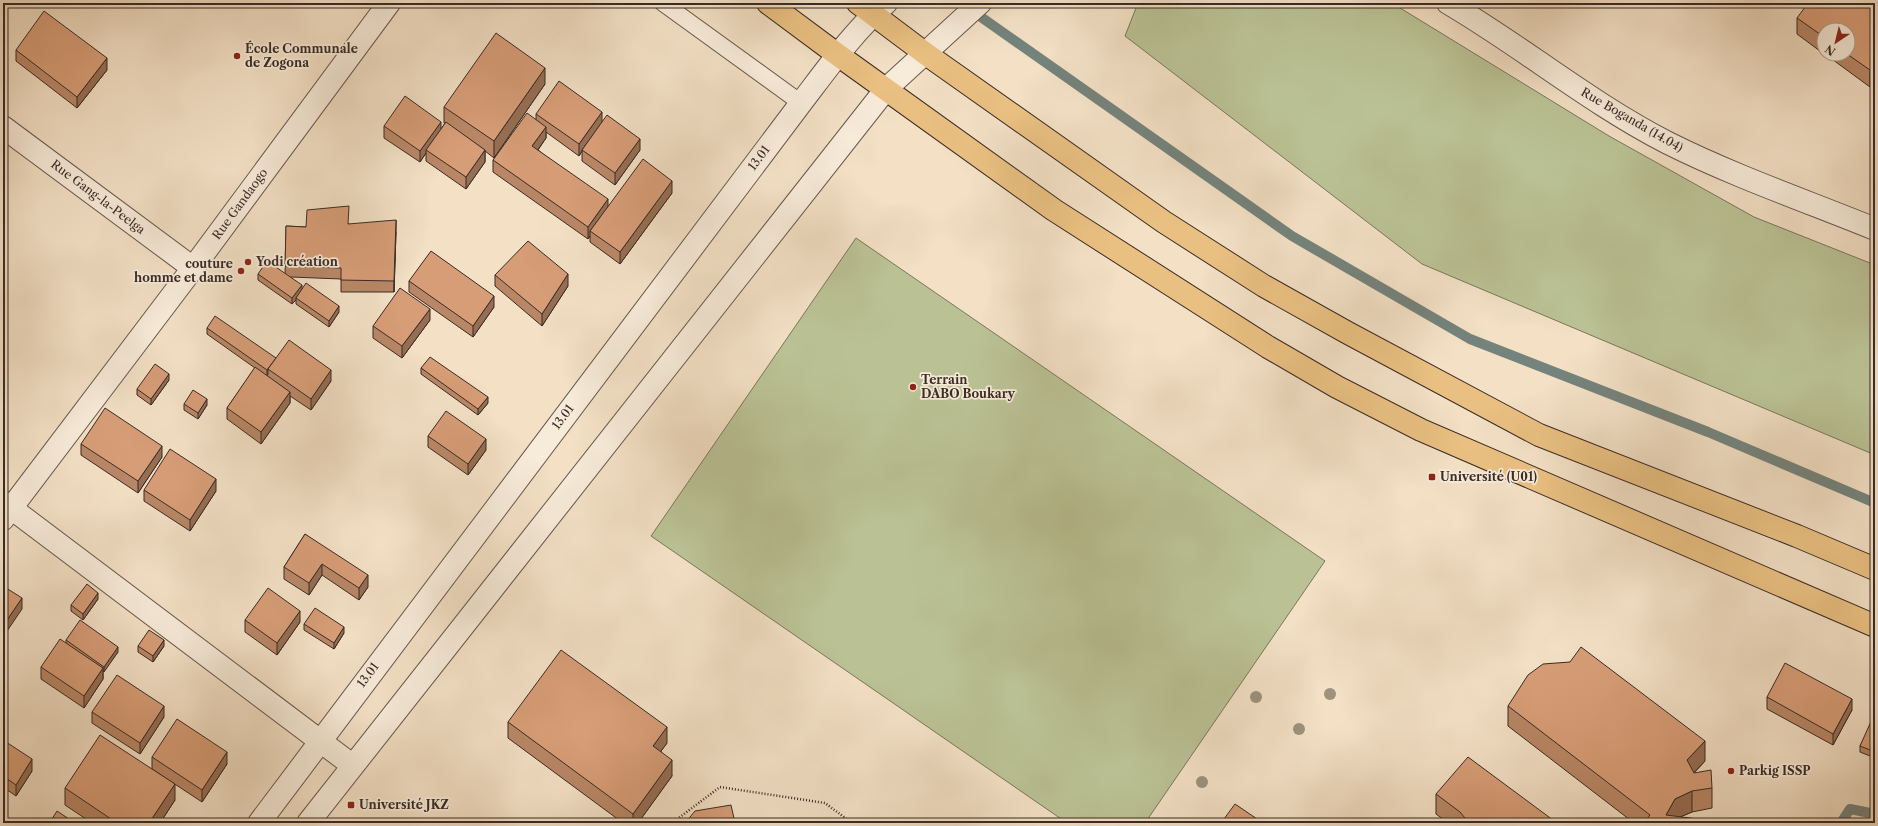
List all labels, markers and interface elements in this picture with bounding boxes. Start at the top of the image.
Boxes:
north arrow [1816,22,1856,62]
place label: École Communale de Zogona [245,40,358,70]
text: N [1822,41,1838,59]
marker: École Communale de Zogona [232,51,242,61]
street label: Rue Boganda (14.04) [1579,84,1686,155]
street label: 13.01 [744,142,773,173]
street label: Rue Gang-la-Peelga [48,156,149,237]
street label: Rue Gandaogo [209,165,270,242]
place label: Yodi création [255,254,339,269]
place label: couture homme et dame [134,256,233,285]
marker: Yodi création [243,257,253,267]
marker: couture homme et dame [236,266,246,276]
place label: Terrain DABO Boukary [921,372,1016,401]
marker: Terrain DABO Boukary [908,382,918,392]
street label: 13.01 [548,401,577,432]
place label: Université (U01) [1440,469,1537,484]
marker: Université (U01) [1427,472,1437,482]
street label: 13.01 [353,659,382,690]
place label: Parkig ISSP [1739,763,1811,778]
marker: Parkig ISSP [1726,766,1736,776]
place label: Université JKZ [359,797,449,812]
marker: Université JKZ [346,800,356,810]

